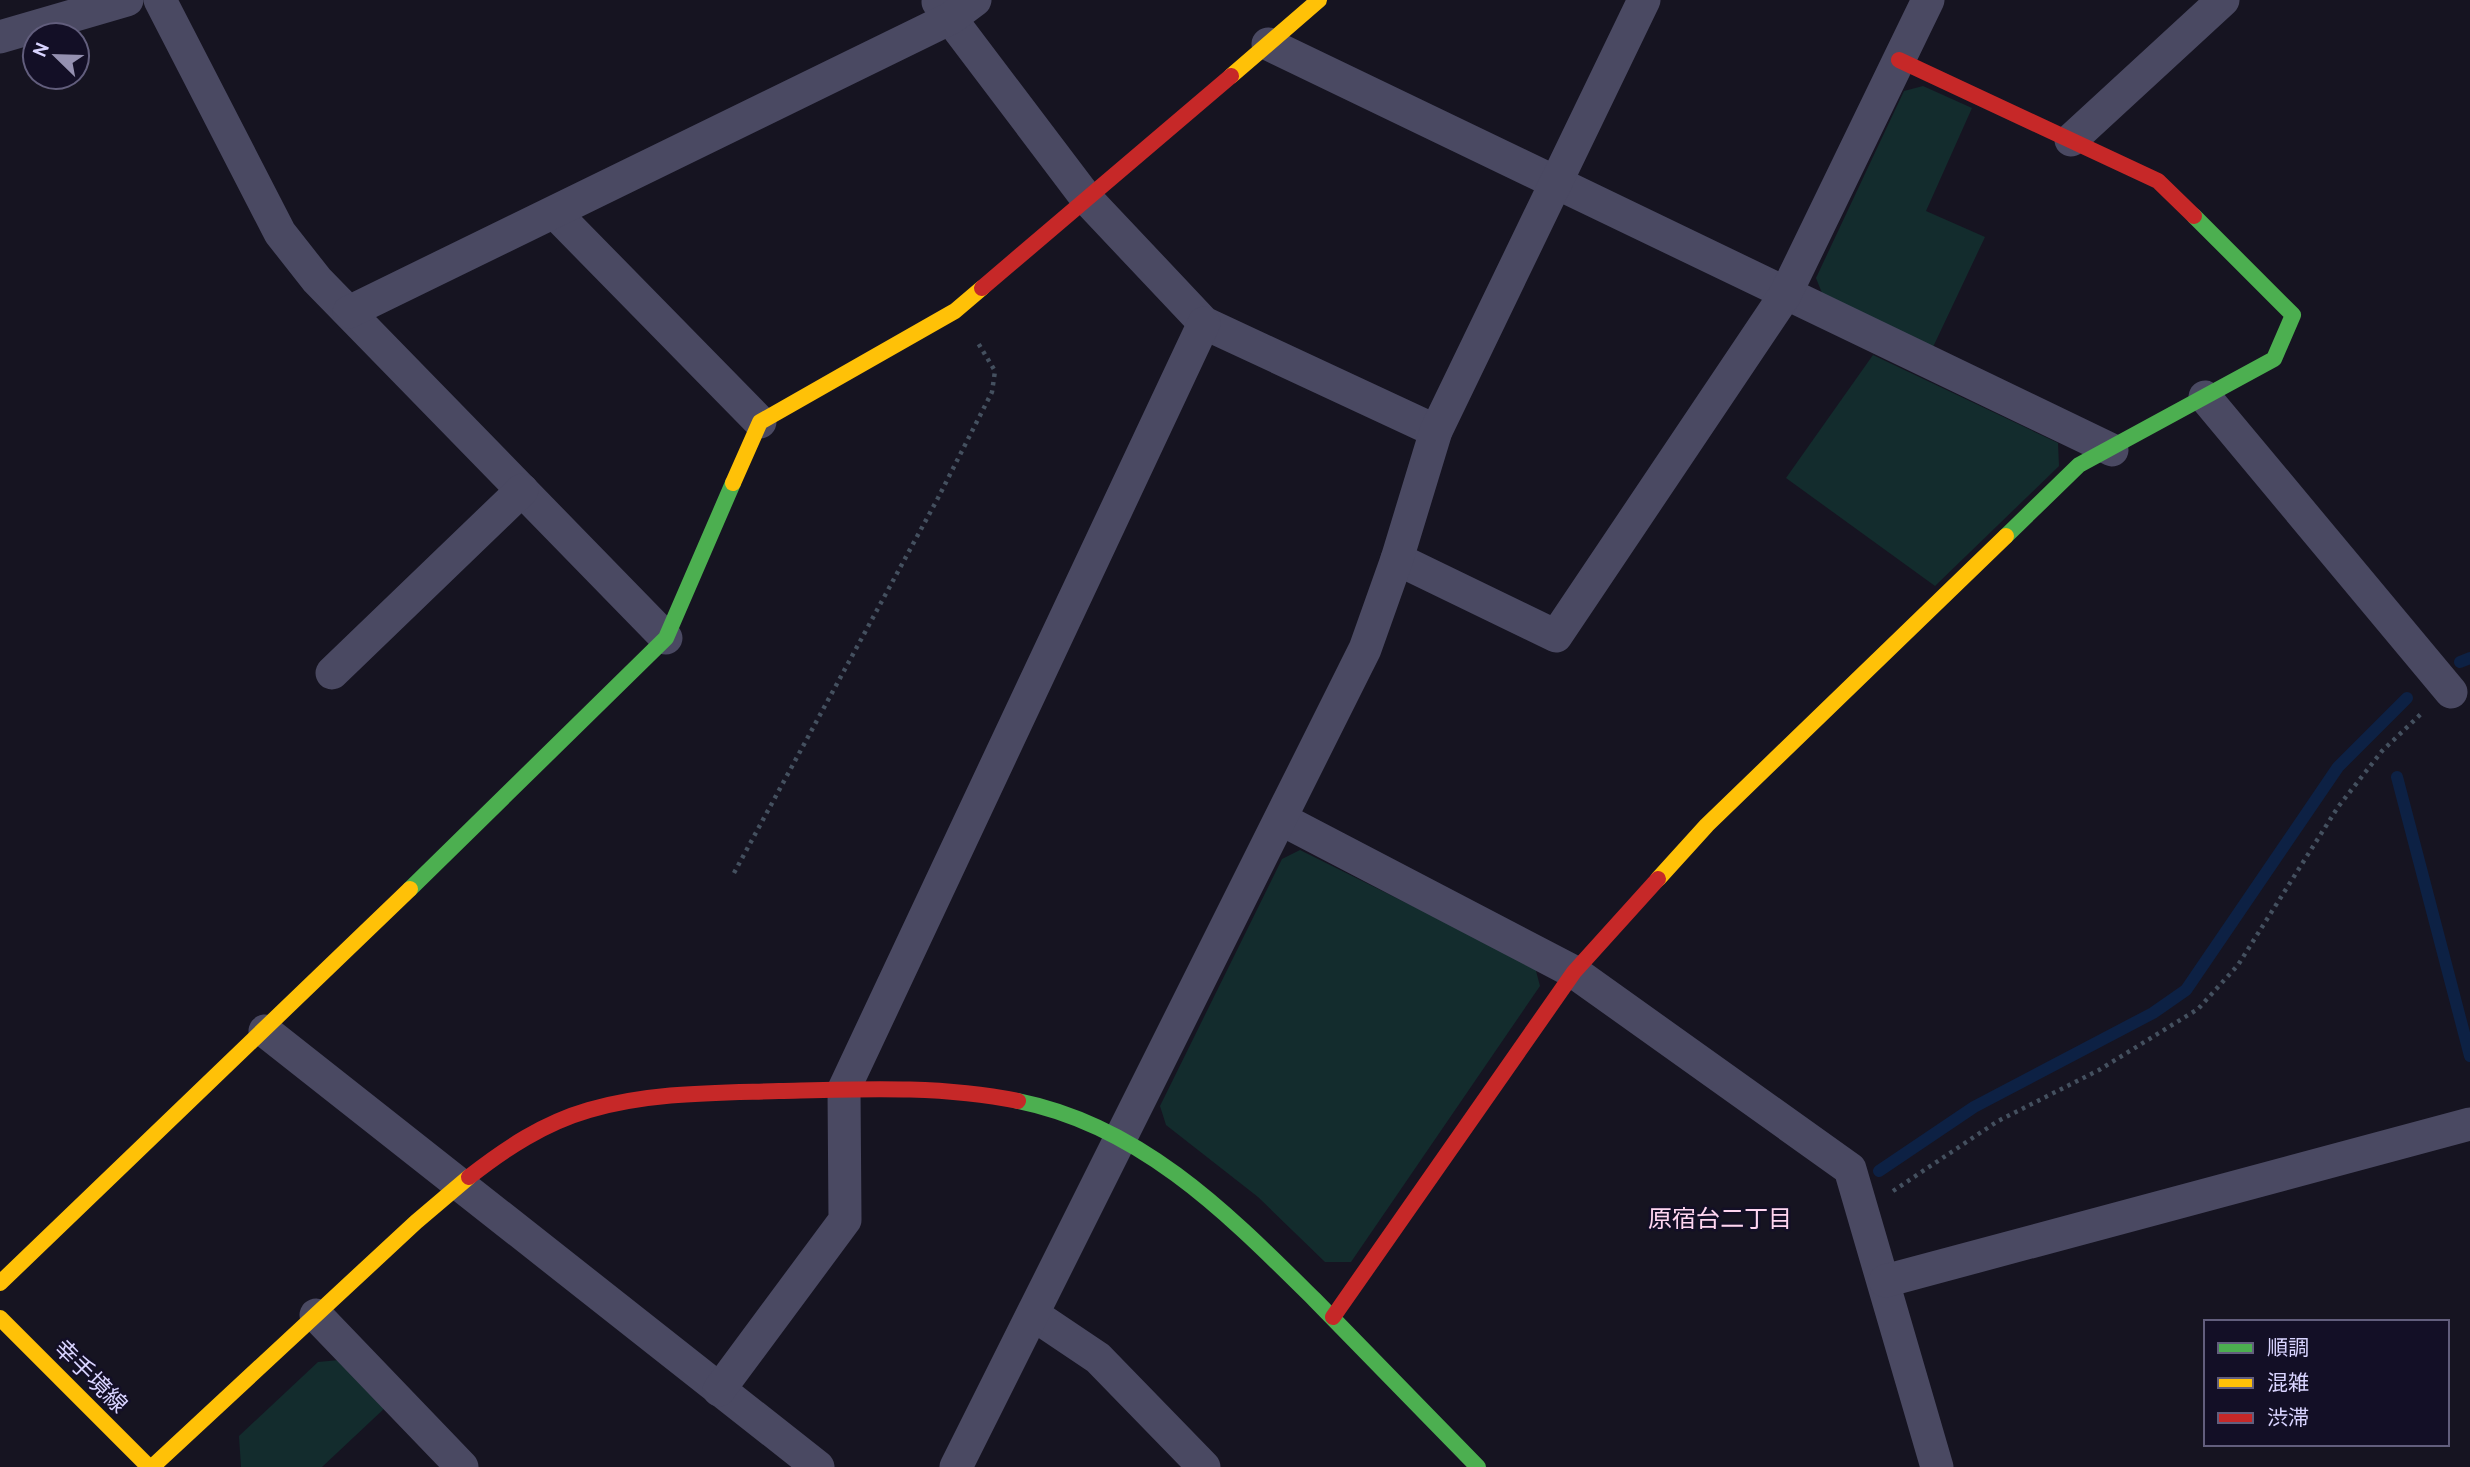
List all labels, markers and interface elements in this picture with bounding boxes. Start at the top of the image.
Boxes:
north arrow [21,21,91,91]
text: N [28,39,56,61]
district label: 原宿台二丁目 [1648,1206,1792,1236]
legend [2204,1320,2449,1446]
street label: 幸手境線 [46,1335,132,1421]
text: 順調 [2267,1336,2309,1363]
text: 混雑 [2267,1371,2309,1398]
text: 渋滞 [2267,1406,2309,1433]

